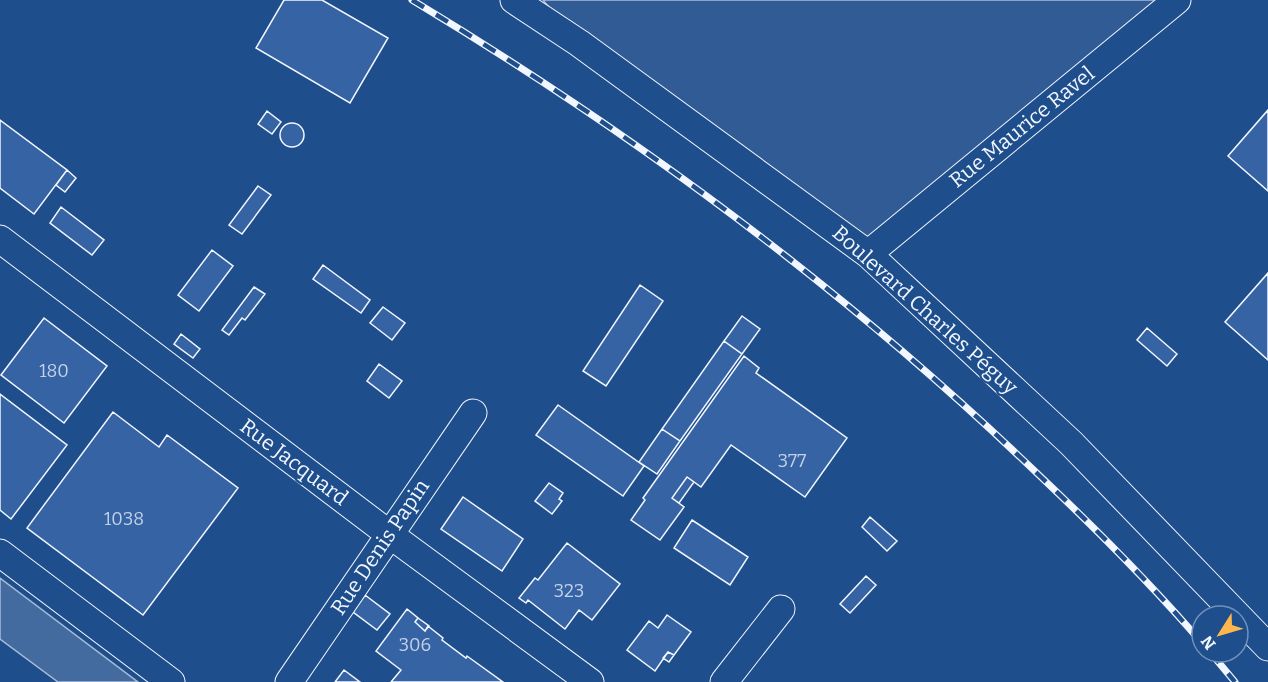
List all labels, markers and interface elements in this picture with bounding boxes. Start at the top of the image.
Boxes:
street label: Rue Maurice Ravel [944,61,1100,193]
street label: Boulevard Charles Péguy [827,220,1024,401]
house number: 180 [39,360,69,382]
street label: Rue Jacquard [235,413,353,511]
house number: 377 [778,450,806,472]
street label: Rue Denis Papin [325,474,435,620]
house number: 1038 [104,508,144,530]
house number: 323 [554,580,584,602]
north arrow [1190,604,1250,664]
text: N [1197,632,1220,653]
house number: 306 [399,634,431,656]

